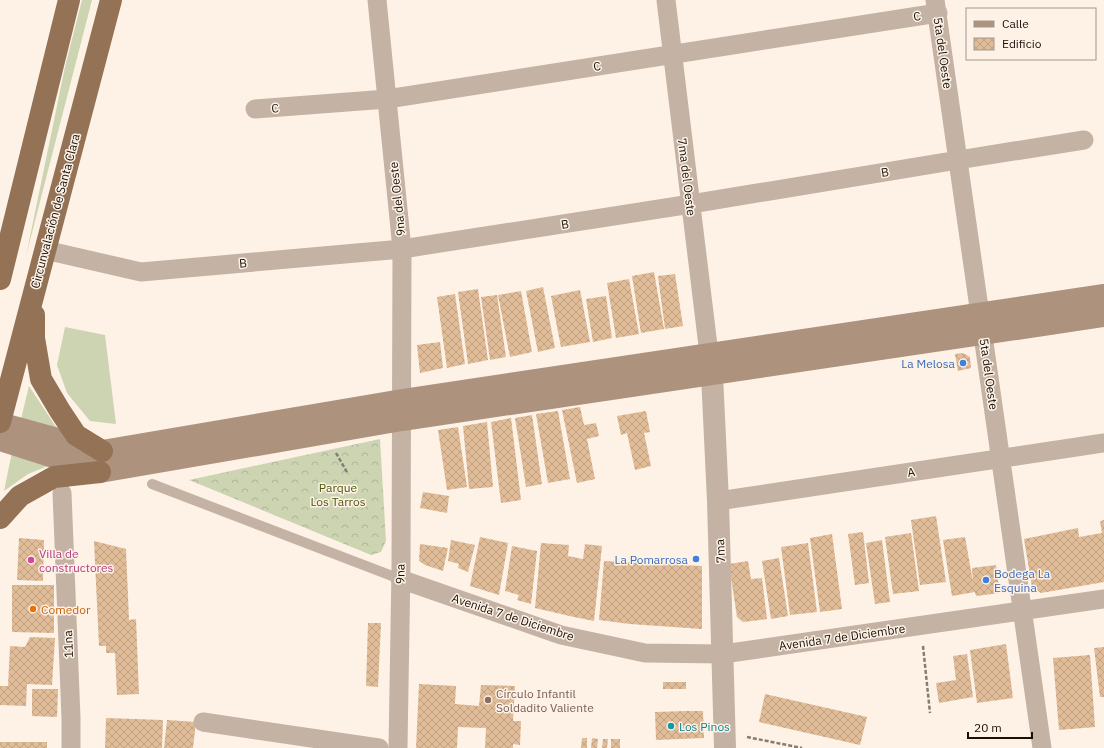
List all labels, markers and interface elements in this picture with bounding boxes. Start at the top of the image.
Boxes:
street label: C [912,8,922,24]
legend [966,8,1096,60]
street label: 5ta del Oeste [931,16,955,90]
text: Calle [1002,16,1029,31]
text: Edificio [1002,36,1042,51]
street label: C [592,58,602,74]
street label: C [271,100,280,116]
street label: Circunvalación de Santa Clara [27,131,83,290]
street label: 7ma del Oeste [675,137,699,217]
street label: 9na del Oeste [386,161,408,237]
street label: B [880,164,890,180]
street label: B [560,216,570,232]
street label: B [238,255,248,271]
street label: 5ta del Oeste [977,337,1001,411]
place label: La Melosa [901,356,956,371]
marker: La Melosa [958,358,968,368]
street label: A [906,464,916,480]
park label: Parque Los Tarros [310,480,366,509]
street label: 7ma [712,538,728,563]
place label: Villa de constructores [39,546,114,575]
place label: La Pomarrosa [614,552,689,567]
marker: La Pomarrosa [691,554,701,564]
marker: Villa de constructores [26,555,36,565]
street label: 9na [392,563,408,584]
place label: Bodega La Esquina [994,566,1051,595]
marker: Bodega La Esquina [981,575,991,585]
street label: Avenida 7 de Diciembre [450,590,576,644]
place label: Comedor [41,602,91,617]
marker: Comedor [28,604,38,614]
street label: Avenida 7 de Diciembre [778,621,906,653]
street label: 11na [60,629,76,658]
place label: Círculo Infantil Soldadito Valiente [496,686,594,715]
marker: Círculo Infantil Soldadito Valiente [483,695,493,705]
scale bar [968,714,1032,740]
place label: Los Pinos [679,719,730,734]
text: 20 m [974,720,1002,735]
marker: Los Pinos [666,721,676,731]

